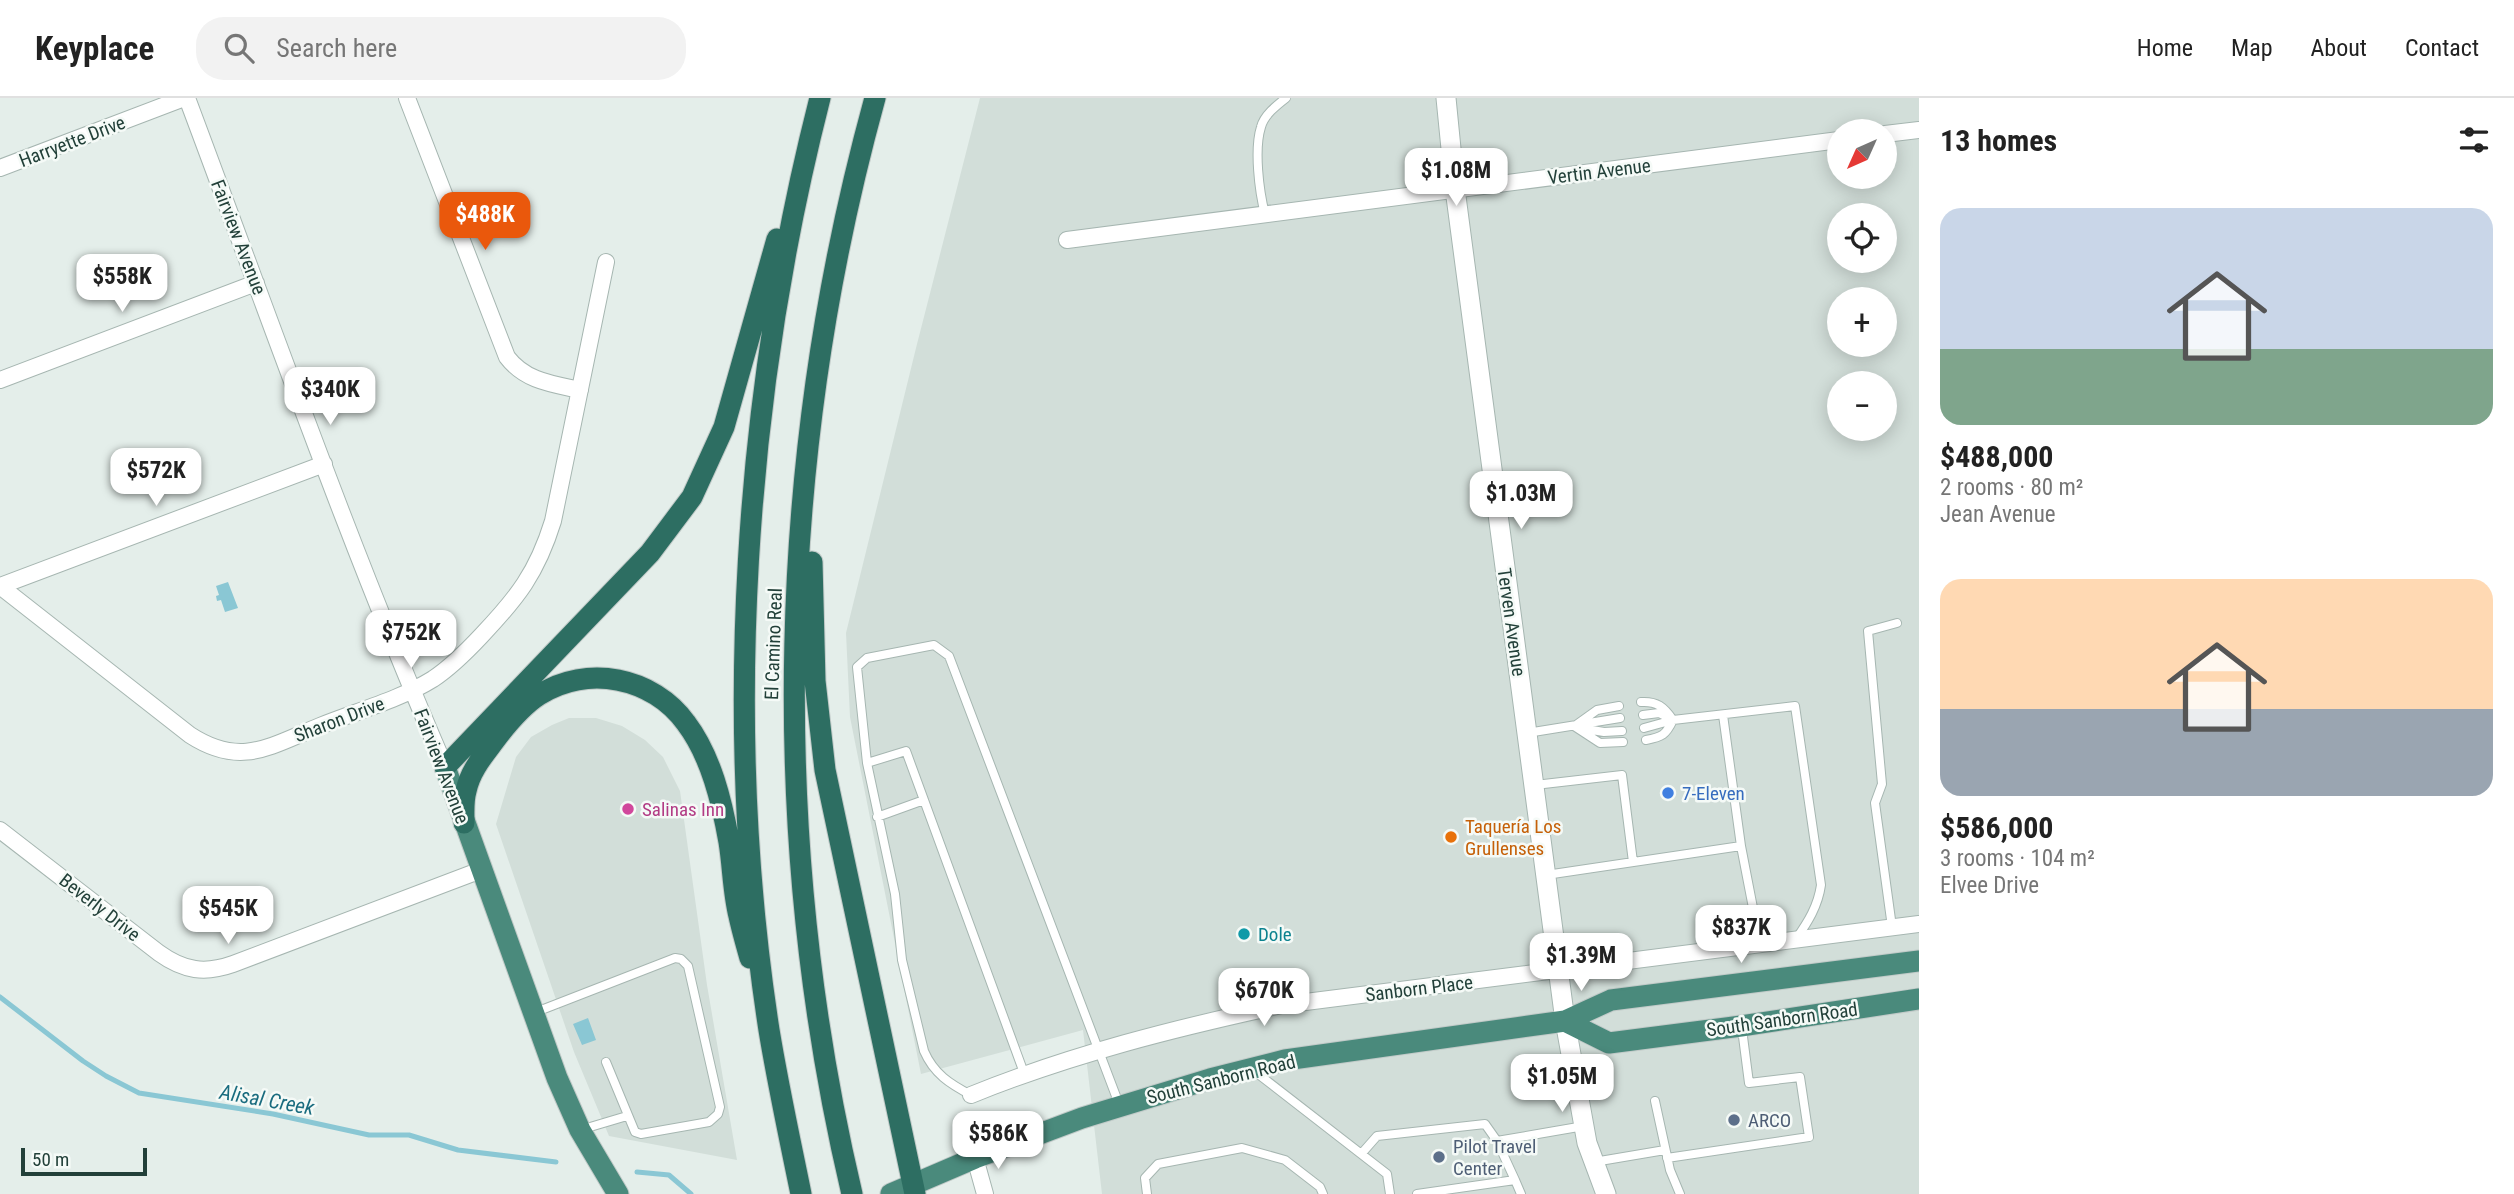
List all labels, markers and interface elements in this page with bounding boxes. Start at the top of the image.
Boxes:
search box [196,17,686,80]
text: Keyplace [35,29,154,68]
icon: search [220,29,258,67]
text: Search here [276,33,397,63]
text: Home [2137,34,2193,62]
text: Map [2231,34,2273,62]
text: About [2311,34,2367,62]
text: Contact [2405,34,2479,62]
street label: Harryette Drive [16,111,129,172]
north arrow [1827,119,1897,189]
map controls [1827,119,1897,441]
icon: filters [2455,121,2493,159]
text: 13 homes [1940,123,2057,158]
pin: $1.08M [1399,148,1513,208]
street label: Vertin Avenue [1546,154,1652,189]
text: $1.08M [1421,157,1491,184]
street label: Fairview Avenue [206,177,271,298]
pin: $488K [436,192,534,252]
text: $488K [455,201,515,228]
button: locate [1827,203,1897,273]
icon: home [2154,253,2280,379]
pin: $558K [73,254,171,314]
text: $558K [92,263,152,290]
button: + [1827,287,1897,357]
pin: $340K [281,368,379,427]
button: − [1827,371,1897,441]
text: $340K [300,376,360,403]
text: $488,000 [1940,439,2053,474]
pin: $572K [107,448,205,508]
text: $572K [126,457,186,484]
pin: $1.03M [1464,472,1578,531]
text: 2 rooms · 80 m² [1940,474,2083,501]
text: $1.03M [1486,480,1556,507]
text: Jean Avenue [1940,501,2056,528]
street label: Terven Avenue [1493,566,1530,678]
street label: El Camino Real [760,588,787,701]
pin: $752K [362,610,460,670]
text: $752K [381,619,441,646]
icon: home [2154,624,2280,750]
street label: Sharon Drive [291,692,388,747]
street label: Fairview Avenue [409,706,474,827]
place label: 7-Eleven [1682,782,1745,805]
marker: 7-Eleven [1660,785,1676,801]
place label: Salinas Inn [642,798,724,821]
marker: Salinas Inn [620,801,636,817]
text: $586,000 [1940,810,2053,845]
place label: Taquería Los Grullenses [1465,815,1562,860]
marker: Taquería Los Grullenses [1443,829,1459,845]
text: 3 rooms · 104 m² [1940,845,2095,872]
street label: Beverly Drive [55,869,145,946]
text: Elvee Drive [1940,872,2039,899]
pin: $545K [179,886,277,946]
text: $545K [198,895,258,922]
pin: $837K [1692,906,1790,965]
text: $837K [1711,914,1771,941]
place label: Dole [1258,923,1292,946]
marker: Dole [1236,926,1252,942]
pin: $1.39M [1524,934,1638,993]
text: $1.39M [1546,942,1616,969]
pin: $670K [1215,968,1313,1028]
street label: Sanborn Place [1364,970,1474,1006]
text: $670K [1234,977,1294,1004]
street label: South Sanborn Road [1705,998,1859,1041]
street label: South Sanborn Road [1144,1050,1298,1109]
pin: $1.05M [1505,1054,1619,1114]
text: $1.05M [1527,1063,1597,1090]
water label: Alisal Creek [217,1080,317,1120]
place label: ARCO [1748,1109,1791,1132]
pin: $586K [949,1112,1047,1171]
marker: ARCO [1726,1112,1742,1128]
text: $586K [968,1120,1028,1147]
place label: Pilot Travel Center [1453,1135,1536,1180]
scale bar [21,1145,147,1177]
text: 50 m [32,1148,69,1171]
marker: Pilot Travel Center [1431,1149,1447,1165]

